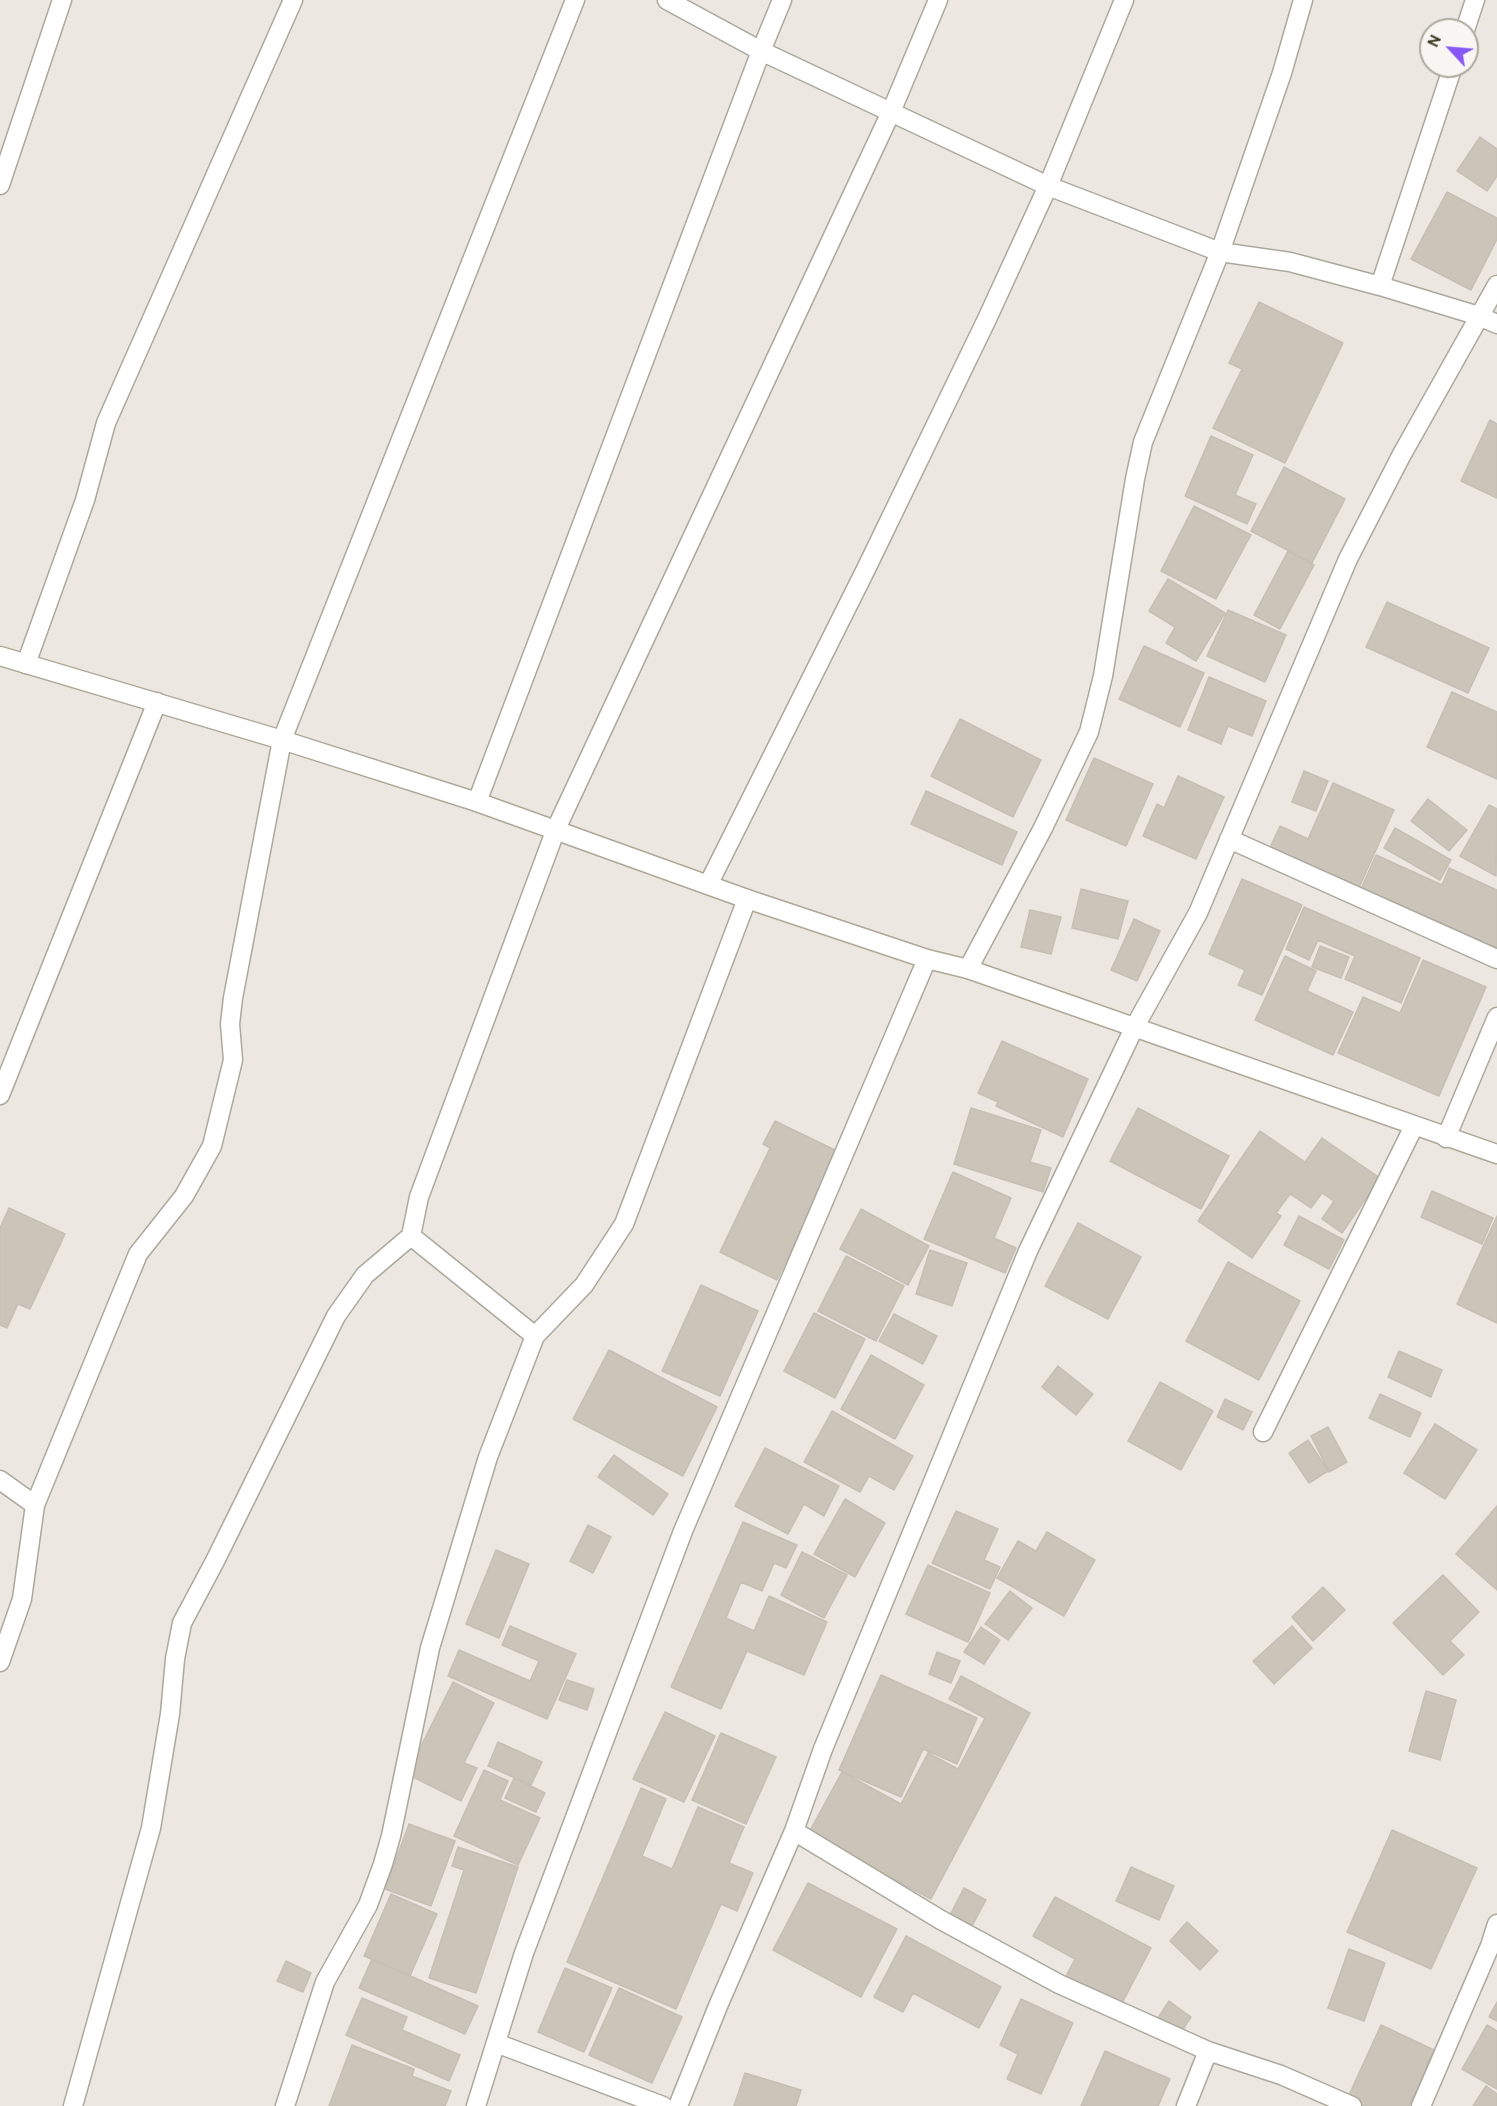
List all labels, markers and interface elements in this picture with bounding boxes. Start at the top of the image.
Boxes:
north arrow [1419,18,1479,78]
text: N [1423,32,1445,50]

